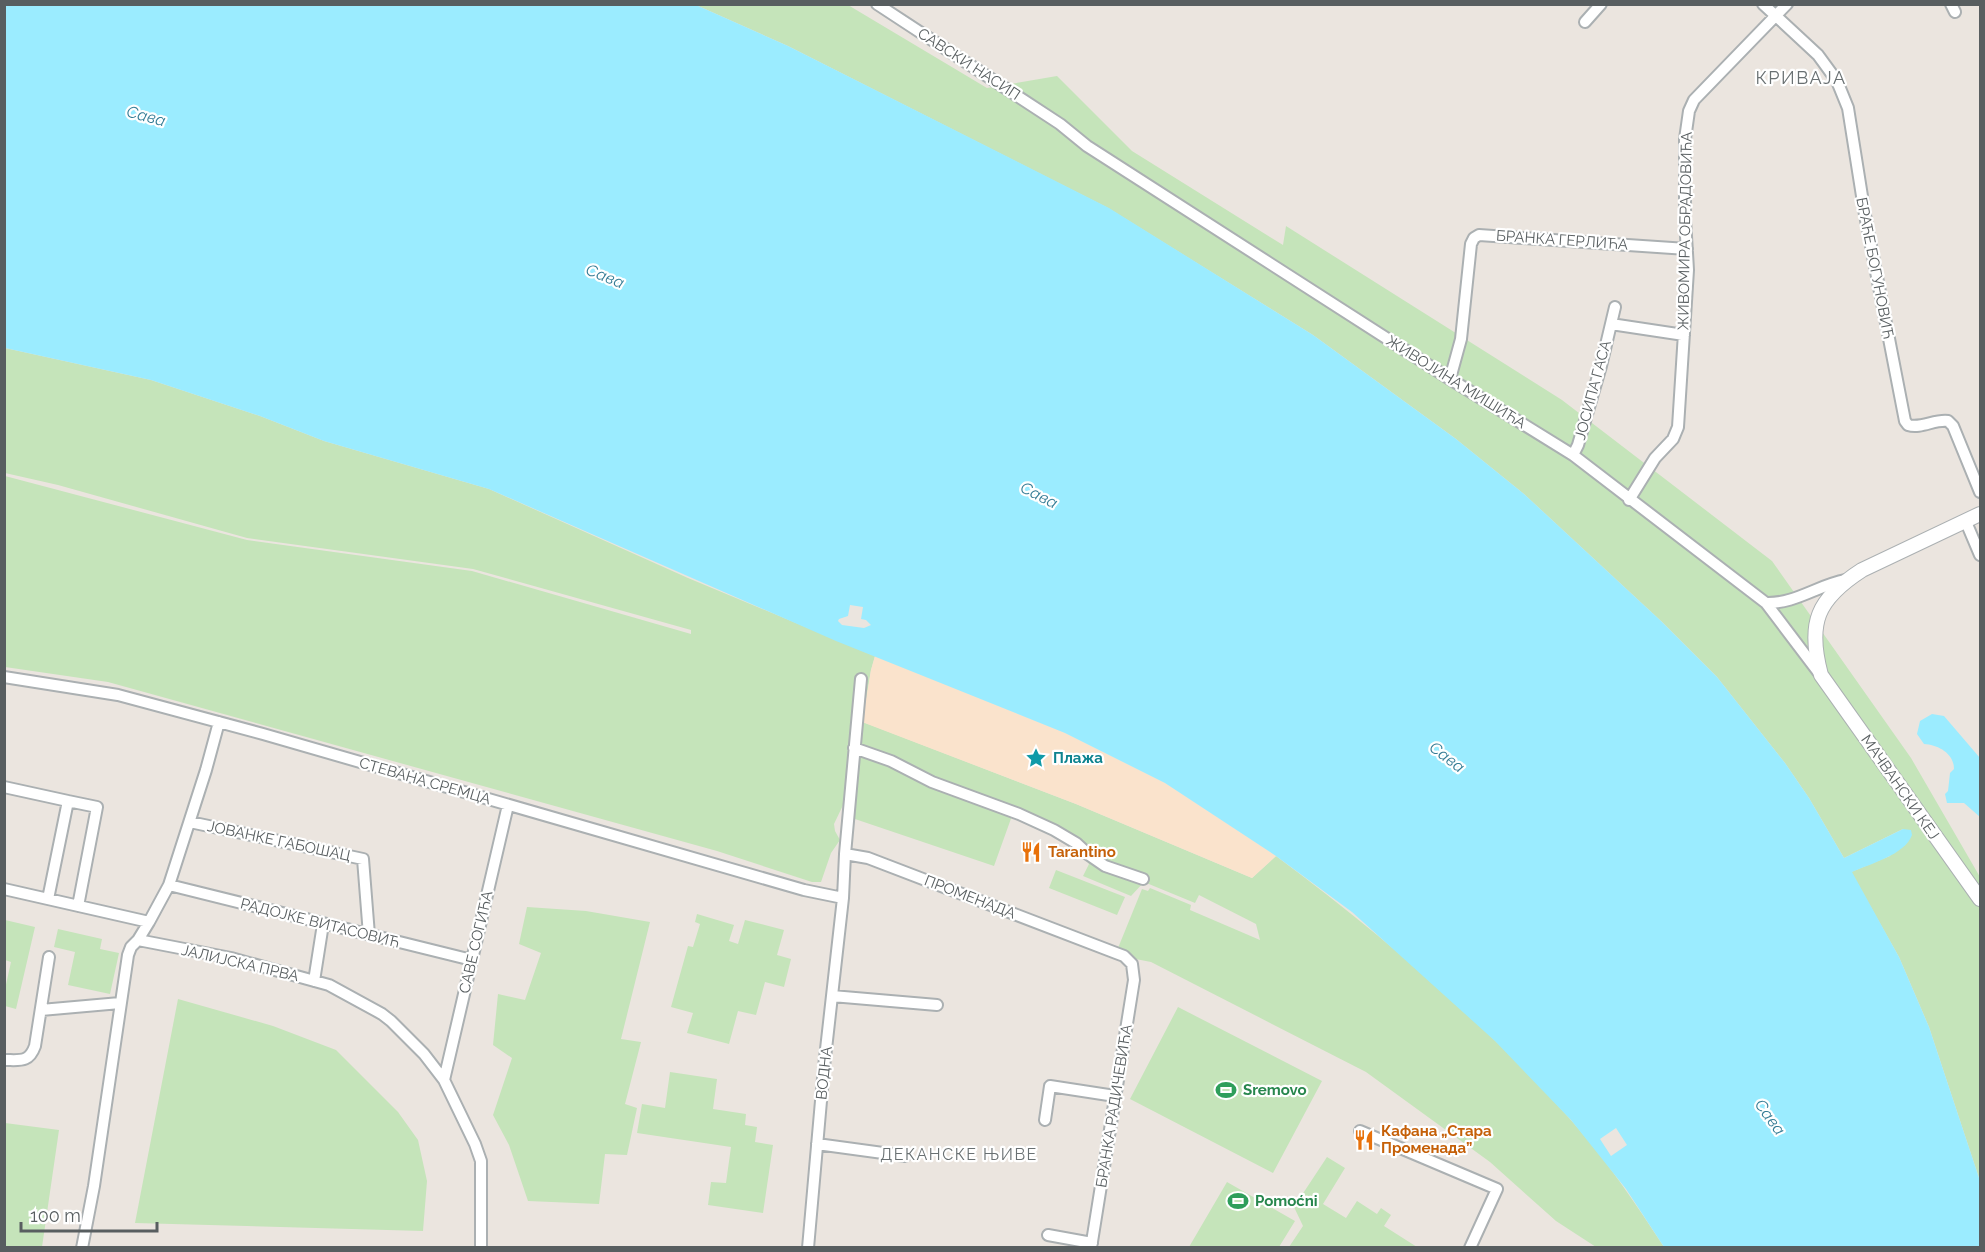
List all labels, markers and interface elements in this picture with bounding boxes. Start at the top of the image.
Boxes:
street label: САВСКИ НАСИП [914,24,1024,104]
district label: КРИВАЈА [1755,67,1847,88]
water label: Сава [124,102,168,130]
street label: ЖИВОМИРА ОБРАДОВИЋА [1674,132,1696,330]
street label: БРАЋЕ БОГУНОВИЋ [1852,196,1898,340]
street label: БРАНКА ГЕРЛИЋА [1496,226,1628,254]
water label: Сава [583,260,627,292]
street label: ЖИВОЈИНА МИШИЋА [1383,332,1529,432]
street label: ЈОСИПА ГАСА [1571,338,1615,442]
water label: Сава [1017,478,1061,513]
street label: МАЧВАНСКИ КЕЈ [1857,731,1943,843]
water label: Сава [1425,738,1469,777]
place icon: Плажа [1024,746,1048,770]
place label: Плажа [1053,749,1103,767]
street label: СТЕВАНА СРЕМЦА [357,754,493,808]
street label: ЈОВАНКЕ ГАБОШАЦ [206,817,352,865]
restaurant icon: Tarantino [1019,840,1043,864]
place label: Tarantino [1048,843,1116,861]
street label: ПРОМЕНАДА [922,871,1018,923]
street label: САВЕ СОГИЋА [455,889,497,995]
street label: РАДОЈКЕ ВИТАСОВИЋ [239,894,402,952]
street label: ЈАЛИЈСКА ПРВА [180,941,300,985]
street label: БРАНКА РАДИЧЕВИЋА [1092,1023,1136,1189]
street label: ВОДНА [812,1045,836,1101]
sports icon: Sremovo [1214,1078,1238,1102]
place label: Sremovo [1243,1081,1307,1099]
water label: Сава [1751,1095,1790,1139]
place label: Кафана „Стара Променада” [1381,1122,1492,1157]
restaurant icon: Кафана „Стара Променада” [1352,1128,1376,1152]
district label: ДЕКАНСКЕ ЊИВЕ [880,1145,1038,1164]
sports icon: Pomoćni [1226,1189,1250,1213]
place label: Pomoćni [1255,1192,1318,1210]
scale bar [21,1195,158,1233]
text: 100 m [30,1205,81,1226]

